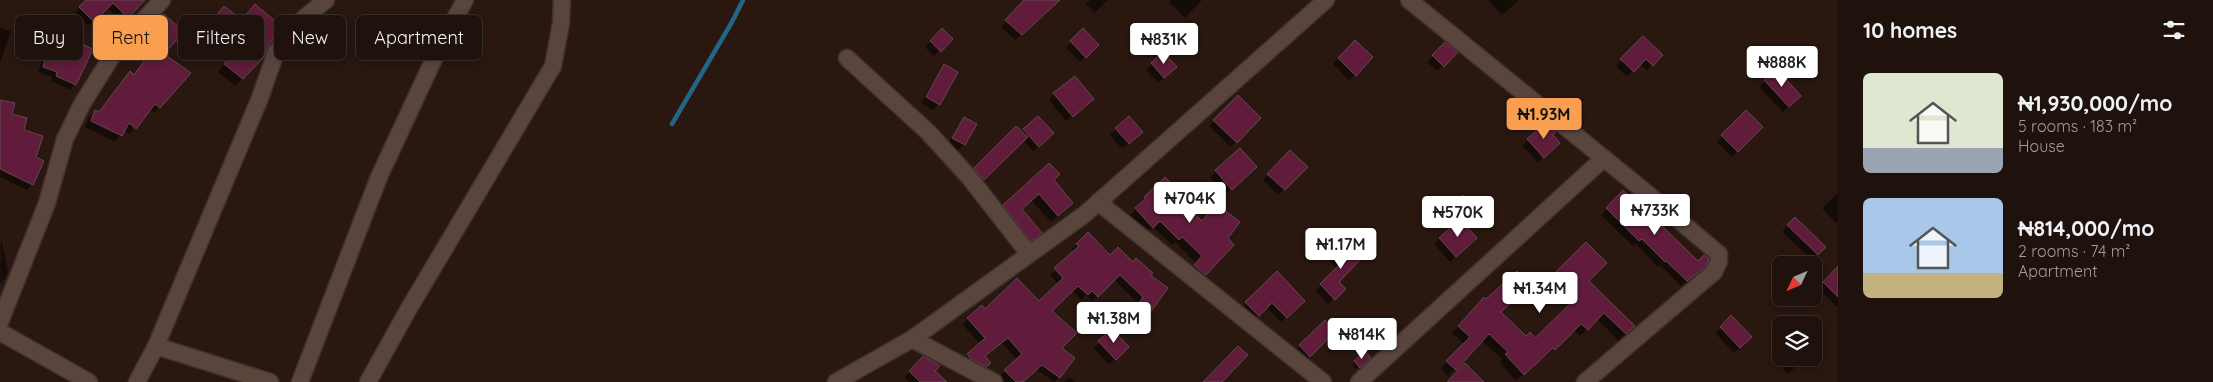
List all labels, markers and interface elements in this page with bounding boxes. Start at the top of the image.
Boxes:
chip: Buy [15,15,83,60]
chip: Rent [93,15,168,60]
chip: Filters [178,15,264,60]
chip: New [274,15,346,60]
chip: Apartment [356,15,482,60]
icon: filters [2160,16,2188,44]
text: 10 homes [1863,17,1957,43]
pin: ₦831K [1129,22,1199,65]
text: ₦831K [1141,29,1187,49]
pin: ₦888K [1747,46,1817,88]
text: ₦888K [1758,52,1806,72]
text: ₦1,930,000/mo [2018,90,2172,116]
icon: home [1903,93,1963,153]
pin: ₦1.93M [1503,98,1585,140]
text: ₦1.93M [1518,104,1570,124]
text: 5 rooms · 183 m² [2018,116,2137,136]
text: House [2018,136,2065,156]
pin: ₦704K [1155,182,1225,224]
text: ₦704K [1165,188,1215,208]
pin: ₦733K [1620,194,1690,236]
pin: ₦570K [1423,196,1493,238]
text: ₦733K [1631,200,1679,220]
text: ₦570K [1433,202,1483,222]
text: ₦814,000/mo [2018,215,2154,241]
icon: home [1903,218,1963,278]
pin: ₦1.17M [1300,228,1382,270]
text: ₦1.17M [1316,234,1366,254]
text: 2 rooms · 74 m² [2018,241,2130,261]
north arrow [1772,256,1822,306]
map controls [1772,256,1822,366]
text: Apartment [2018,261,2098,281]
pin: ₦1.34M [1499,272,1581,314]
text: ₦1.34M [1513,278,1567,298]
pin: ₦1.38M [1073,302,1155,344]
text: ₦1.38M [1088,308,1140,328]
button: layers [1772,316,1822,366]
pin: ₦814K [1327,318,1397,360]
text: ₦814K [1339,324,1385,344]

